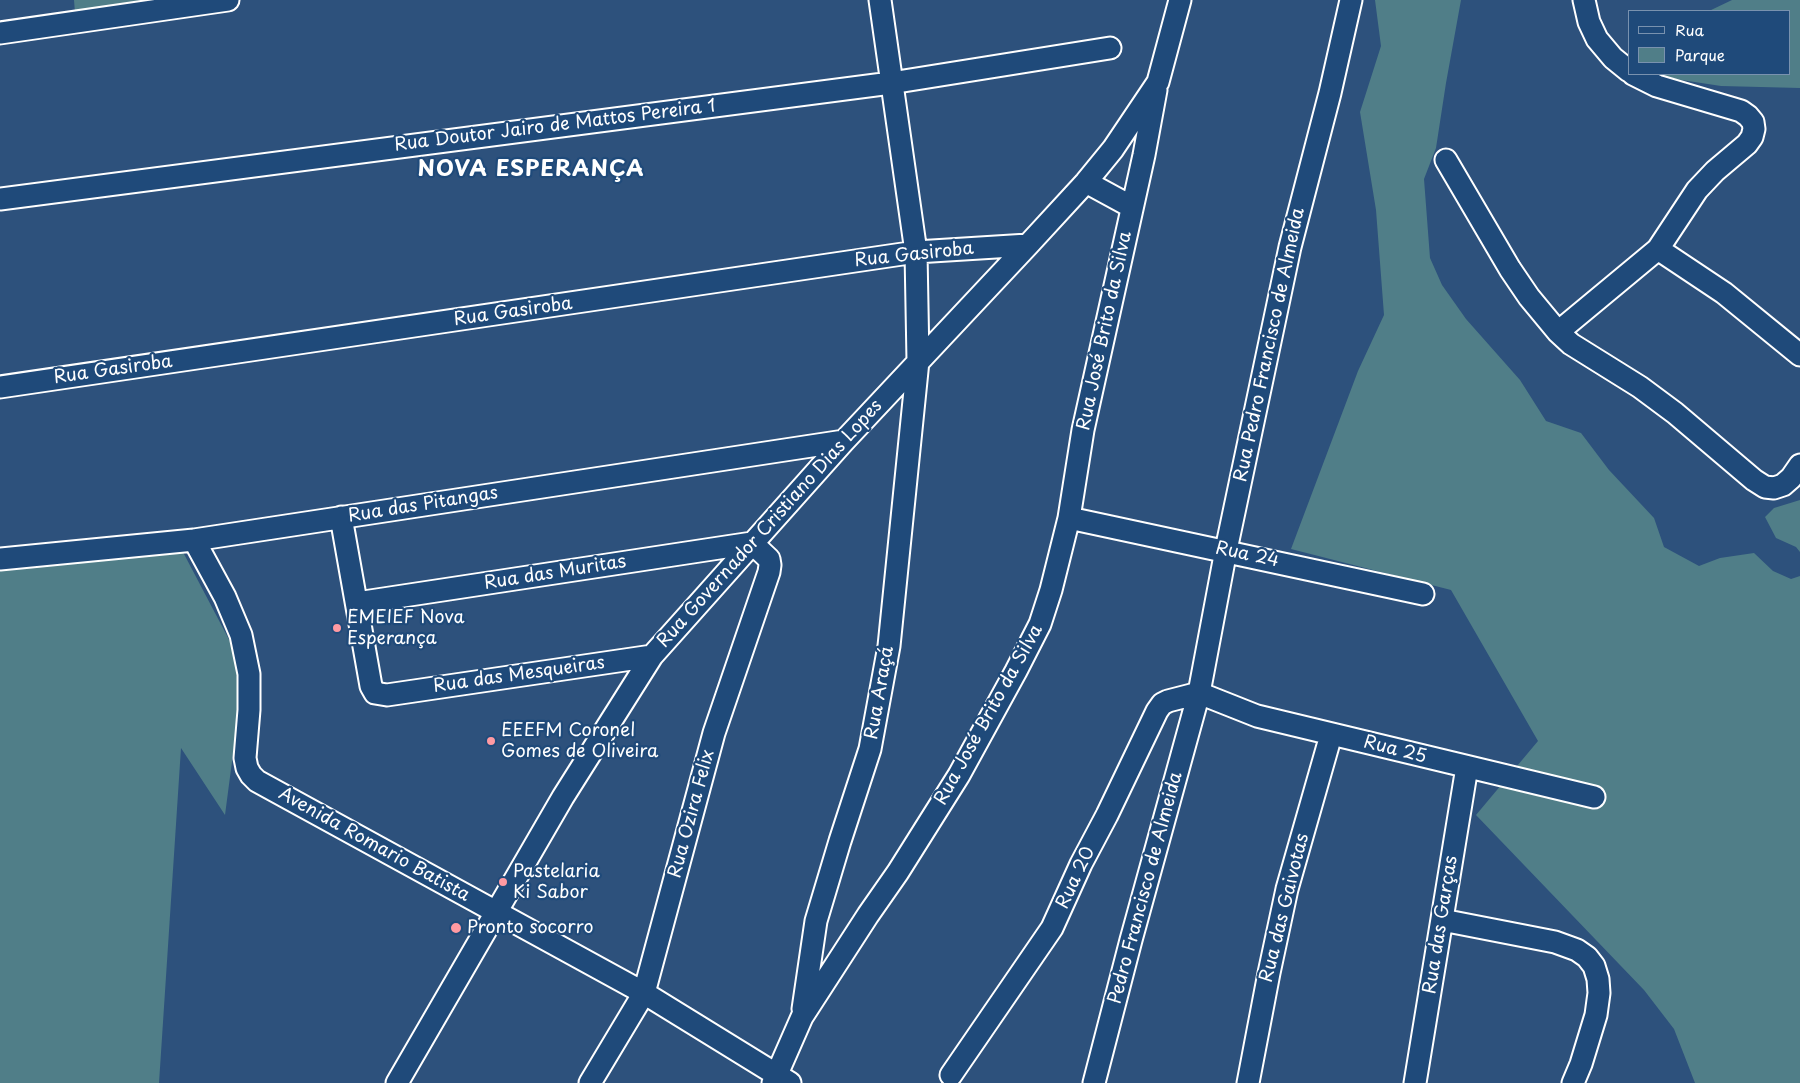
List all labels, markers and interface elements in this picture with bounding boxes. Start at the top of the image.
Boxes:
legend [1628,10,1790,75]
text: Rua [1675,18,1704,41]
text: Parque [1675,43,1725,66]
street label: Rua Doutor Jairo de Mattos Pereira 1 [393,96,717,156]
district label: NOVA ESPERANÇA [416,157,646,183]
street label: Rua Pedro Francisco de Almeida [1230,206,1310,484]
street label: Rua José Brito da Silva [1073,229,1137,433]
street label: Rua Gasiroba [853,238,975,272]
street label: Rua Gasiroba [452,293,574,331]
street label: Rua Gasiroba [52,351,174,389]
street label: Rua Governador Cristiano Dias Lopes [653,396,887,652]
street label: Rua das Pitangas [346,482,500,528]
street label: Rua 24 [1213,538,1281,572]
street label: Rua das Muritas [482,551,628,595]
place label: EMEIEF Nova Esperança [347,607,464,650]
street label: Rua José Brito da Silva [930,621,1048,809]
marker: EMEIEF Nova Esperança [331,622,343,634]
street label: Rua Araçá [861,645,899,741]
street label: Rua das Mesqueiras [432,652,606,698]
place label: EEEFM Coronel Gomes de Oliveira [501,720,658,762]
street label: Rua 25 [1361,732,1429,768]
marker: EEEFM Coronel Gomes de Oliveira [485,735,497,747]
street label: Rua Ozira Felix [665,748,719,880]
street label: Pedro Francisco de Almeida [1105,770,1187,1006]
street label: Avenida Romario Batista [275,783,473,907]
street label: Rua das Gaivotas [1256,831,1314,985]
street label: Rua 20 [1052,843,1100,913]
street label: Rua das Garças [1419,854,1463,996]
place label: Pastelaria Ki Sabor [513,861,600,904]
marker: Pastelaria Ki Sabor [497,876,509,888]
place label: Pronto socorro [467,917,593,939]
marker: Pronto socorro [449,921,463,935]

